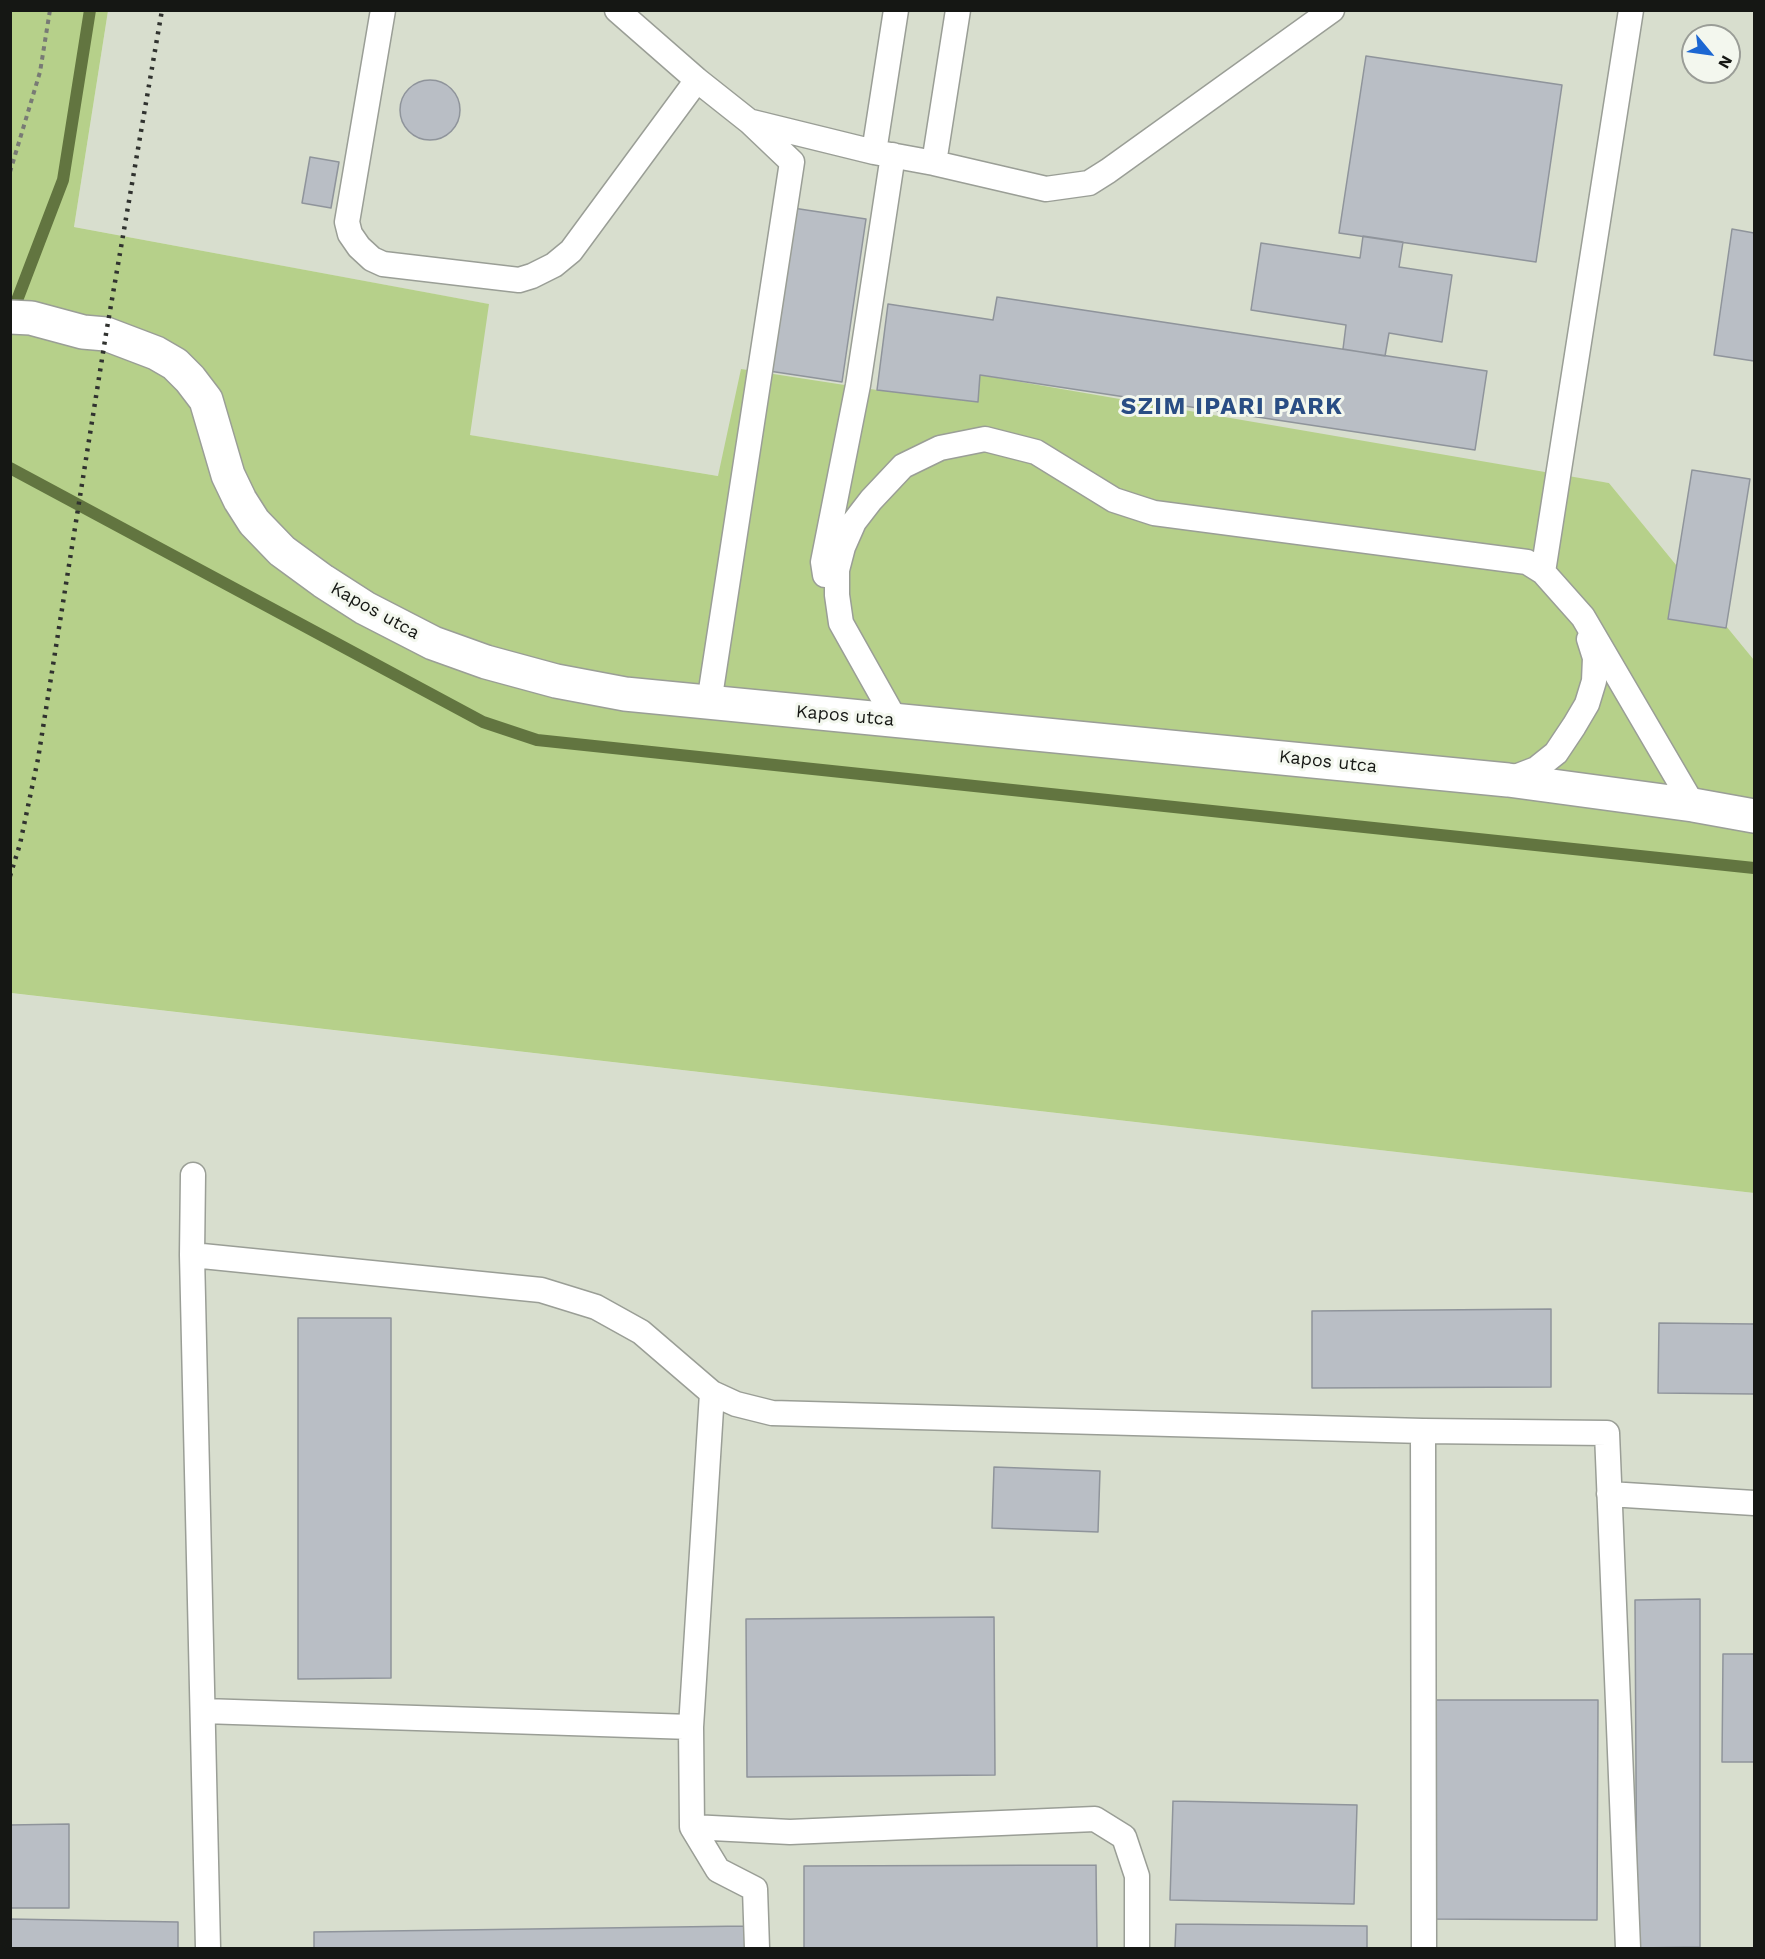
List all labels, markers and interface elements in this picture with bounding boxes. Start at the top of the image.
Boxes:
north arrow [1681,24,1741,84]
text: N [1714,52,1737,72]
district label: SZIM IPARI PARK [1121,393,1343,421]
street label: Kapos utca [327,578,423,644]
street label: Kapos utca [795,701,895,731]
street label: Kapos utca [1278,746,1378,778]

